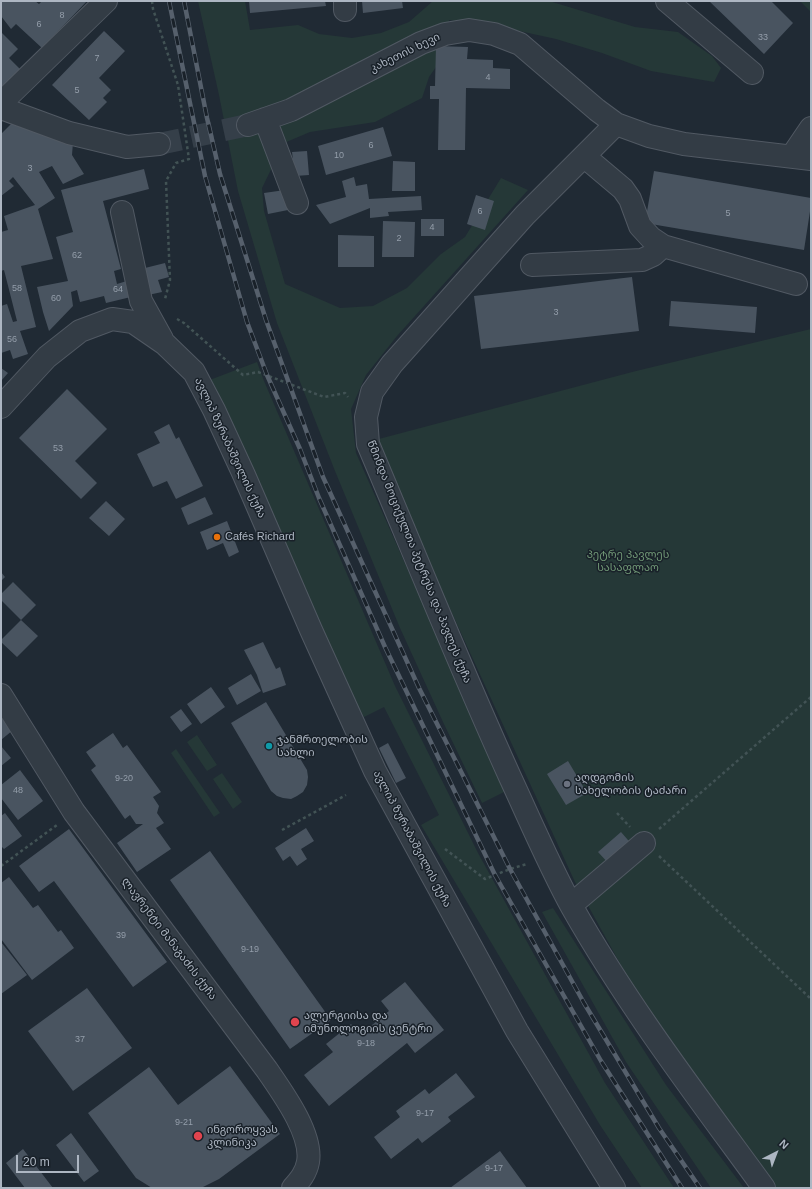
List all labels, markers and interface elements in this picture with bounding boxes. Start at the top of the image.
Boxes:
house number: 8 [59,11,65,21]
house number: 6 [36,20,42,30]
street label: კახეთის ხევი [368,30,442,76]
house number: 33 [758,33,768,43]
house number: 7 [94,54,100,64]
house number: 4 [485,73,491,83]
house number: 5 [74,86,80,96]
house number: 6 [368,141,374,151]
house number: 10 [334,151,344,161]
house number: 3 [27,164,33,174]
house number: 6 [477,207,483,217]
house number: 5 [725,209,731,219]
house number: 4 [429,223,435,233]
house number: 2 [396,234,402,244]
house number: 62 [72,251,82,261]
house number: 58 [12,284,22,294]
house number: 64 [113,285,123,295]
house number: 60 [51,294,61,304]
house number: 3 [553,308,559,318]
house number: 56 [7,335,17,345]
street label: ავლიპ ზურაბაშვილის ქუჩა [192,376,268,520]
street label: წმინდა მოციქულთა პეტრესა და პავლეს ქუჩა [364,439,474,685]
house number: 53 [53,444,63,454]
place label: Cafés Richard [225,530,295,544]
marker: Cafés Richard [212,532,222,542]
park label: პეტრე პავლეს სასაფლაო [587,548,669,574]
place label: ჯანმრთელობის სახლი [277,733,368,759]
marker: ჯანმრთელობის სახლი [264,741,274,751]
street label: ავლიპ ზურაბაშვილის ქუჩა [370,768,454,910]
place label: აღდგომის სახელობის ტაძარი [575,771,687,797]
house number: 9-20 [115,774,133,784]
marker: აღდგომის სახელობის ტაძარი [562,779,572,789]
house number: 48 [13,786,23,796]
street label: ლავრენტი მანაგაძის ქუჩა [119,875,219,1003]
house number: 39 [116,931,126,941]
house number: 9-19 [241,945,259,955]
place label: ალერგიისა და იმუნოლოგიის ცენტრი [304,1009,432,1035]
marker: ალერგიისა და იმუნოლოგიის ცენტრი [289,1016,301,1028]
house number: 37 [75,1035,85,1045]
house number: 9-18 [357,1039,375,1049]
house number: 9-17 [416,1109,434,1119]
house number: 9-21 [175,1118,193,1128]
place label: ინგოროყვას კლინიკა [207,1123,278,1149]
marker: ინგოროყვას კლინიკა [192,1130,204,1142]
north arrow [756,1133,796,1173]
text: N [777,1137,791,1151]
scale bar [18,1147,81,1173]
text: 20 m [23,1155,50,1169]
house number: 9-17 [485,1164,503,1174]

